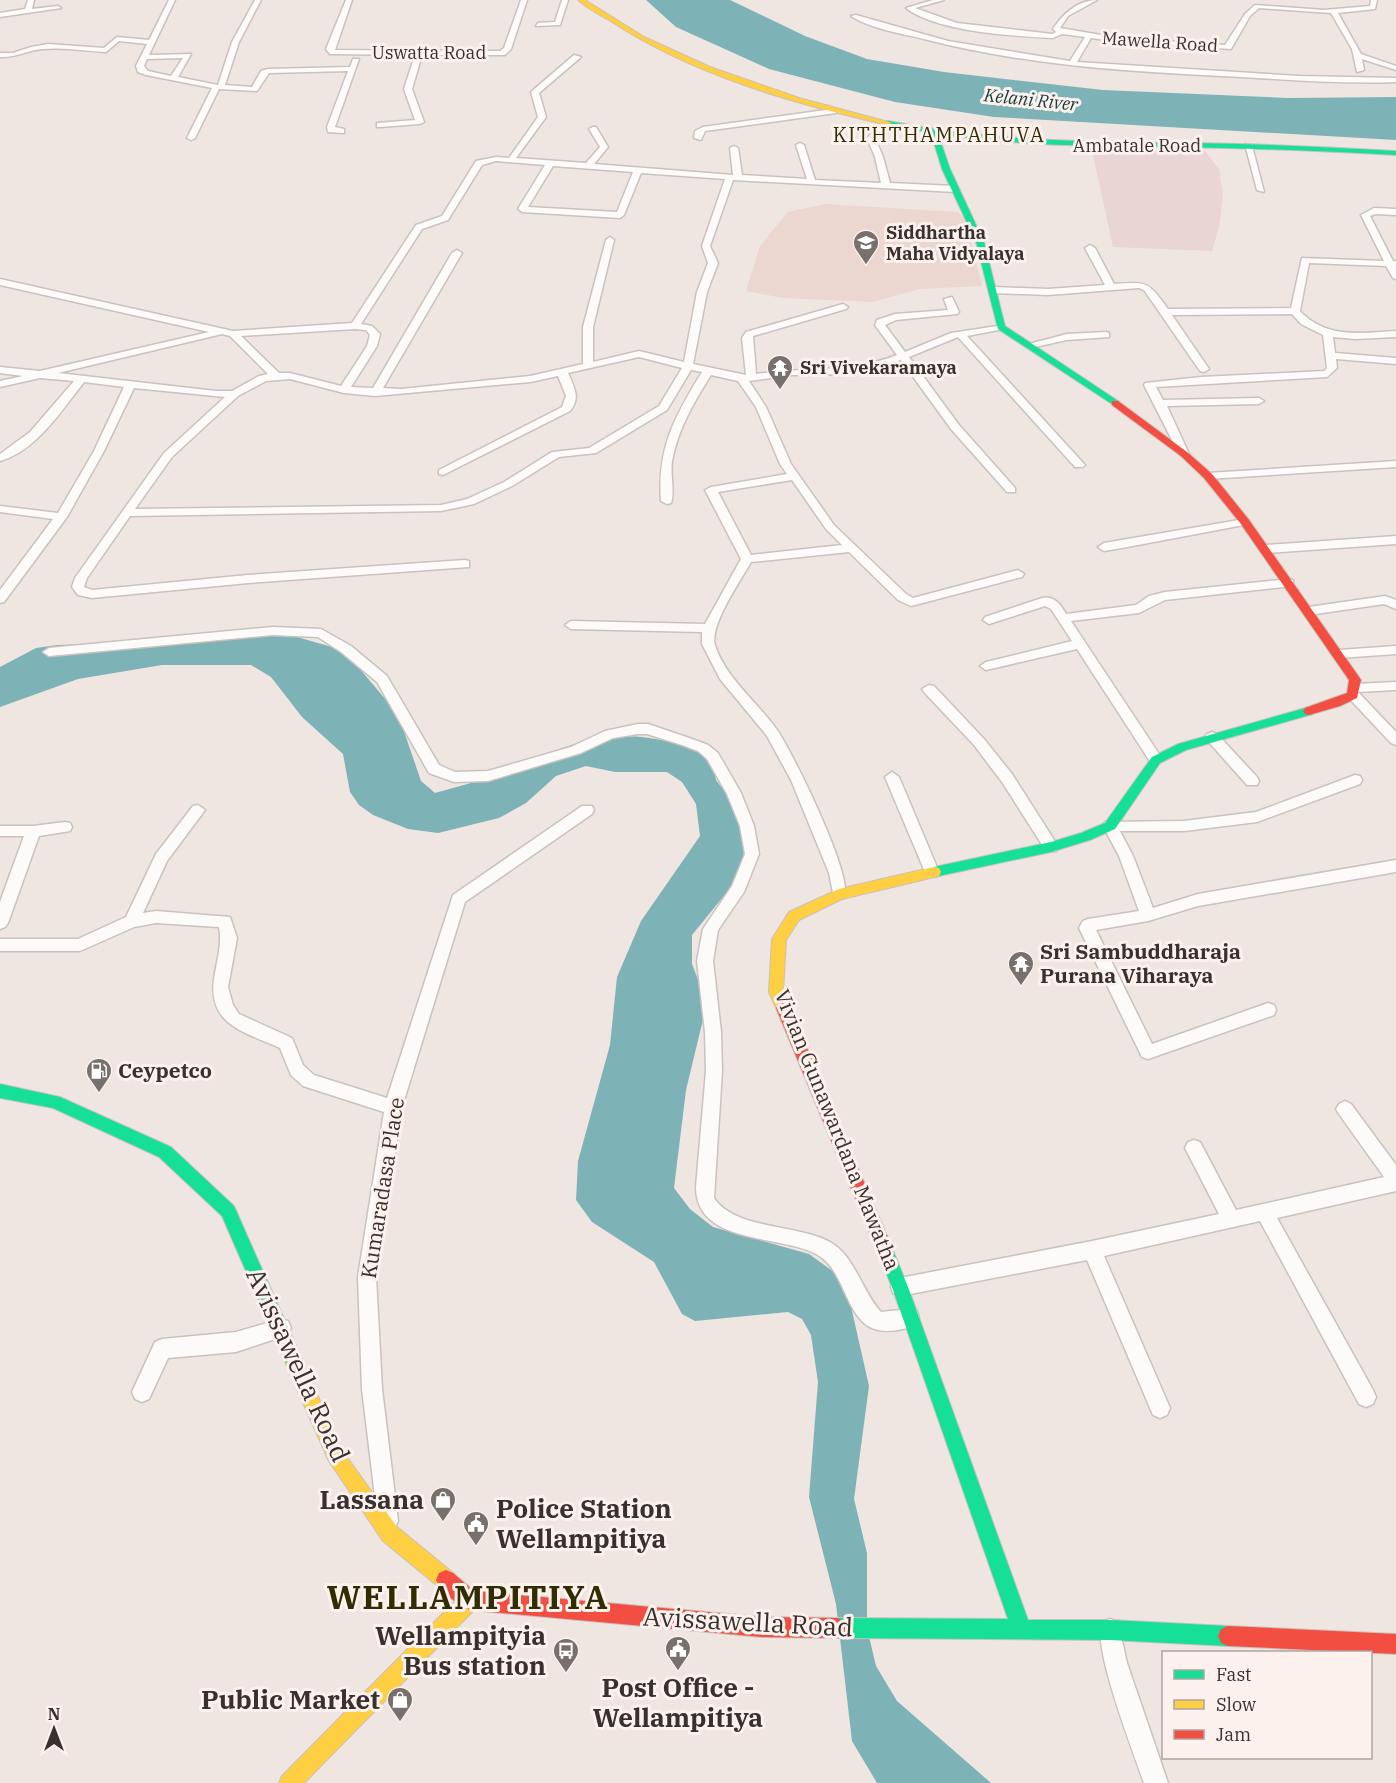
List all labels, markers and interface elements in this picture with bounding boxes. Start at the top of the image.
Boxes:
street label: Mawella Road [1101,26,1219,57]
street label: Uswatta Road [372,41,486,64]
water label: Kelani River [982,83,1080,116]
district label: KITHTHAMPAHUVA [833,121,1045,148]
street label: Ambatale Road [1073,134,1201,157]
place label: Siddhartha Maha Vidyalaya [886,221,1025,265]
school or university icon: Siddhartha Maha Vidyalaya [851,228,881,266]
temple icon: Sri Vivekaramaya [765,353,795,391]
place label: Sri Vivekaramaya [800,356,957,379]
place label: Sri Sambuddharaja Purana Viharaya [1040,937,1241,989]
temple icon: Sri Sambuddharaja Purana Viharaya [1006,949,1036,987]
street label: Vivian Gunawardana Mawatha [769,985,907,1274]
fuel station icon: Ceypetco [84,1056,114,1094]
place label: Ceypetco [118,1056,212,1084]
street label: Kumaradasa Place [354,1095,410,1280]
street label: Avissawella Road [239,1262,359,1467]
place label: Lassana [320,1482,424,1516]
shop icon: Lassana [428,1485,458,1523]
place label: Police Station Wellampitiya [496,1491,672,1555]
public building icon: Police Station Wellampitiya [461,1509,491,1547]
district label: WELLAMPITIYA [327,1575,609,1618]
street label: Avissawella Road [642,1599,854,1643]
place label: Wellampityia Bus station [375,1618,546,1682]
public building icon: Post Office - Wellampitiya [663,1634,693,1672]
bus stop icon: Wellampityia Bus station [551,1636,581,1674]
legend [1162,1651,1372,1759]
text: Fast [1216,1663,1251,1686]
place label: Post Office - Wellampitiya [593,1670,763,1734]
place label: Public Market [201,1682,380,1716]
shop icon: Public Market [385,1685,415,1723]
text: Slow [1216,1693,1256,1716]
north arrow [24,1699,84,1759]
text: N [48,1704,60,1724]
text: Jam [1216,1723,1251,1746]

